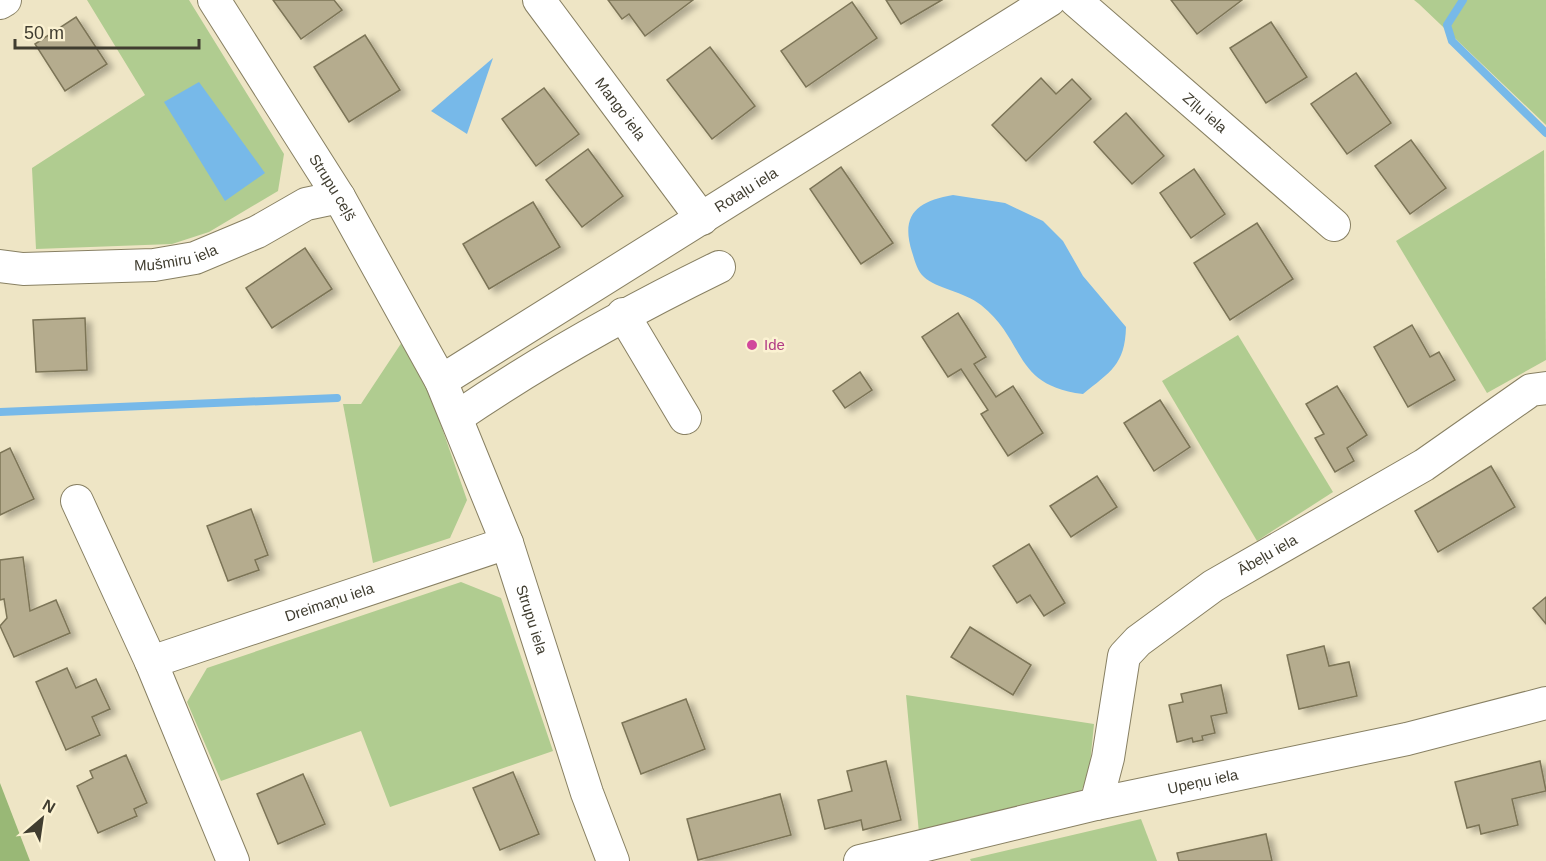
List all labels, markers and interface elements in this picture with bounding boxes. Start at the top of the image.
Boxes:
scale bar [15,12,200,50]
text: 50 m [24,23,64,43]
street label: Mango iela [592,74,650,144]
street label: Zīļu iela [1180,89,1231,137]
street label: Strupu ceļš [306,151,360,224]
street label: Rotaļu iela [711,163,781,216]
street label: Mušmiru iela [134,240,221,274]
place label: Ide [764,336,785,353]
marker: Ide [745,338,759,352]
street label: Ābeļu iela [1234,530,1301,578]
street label: Dreimaņu iela [283,579,376,625]
street label: Strupu iela [513,583,551,657]
street label: Upeņu iela [1166,765,1240,797]
north arrow [12,789,72,849]
text: N [40,796,58,817]

